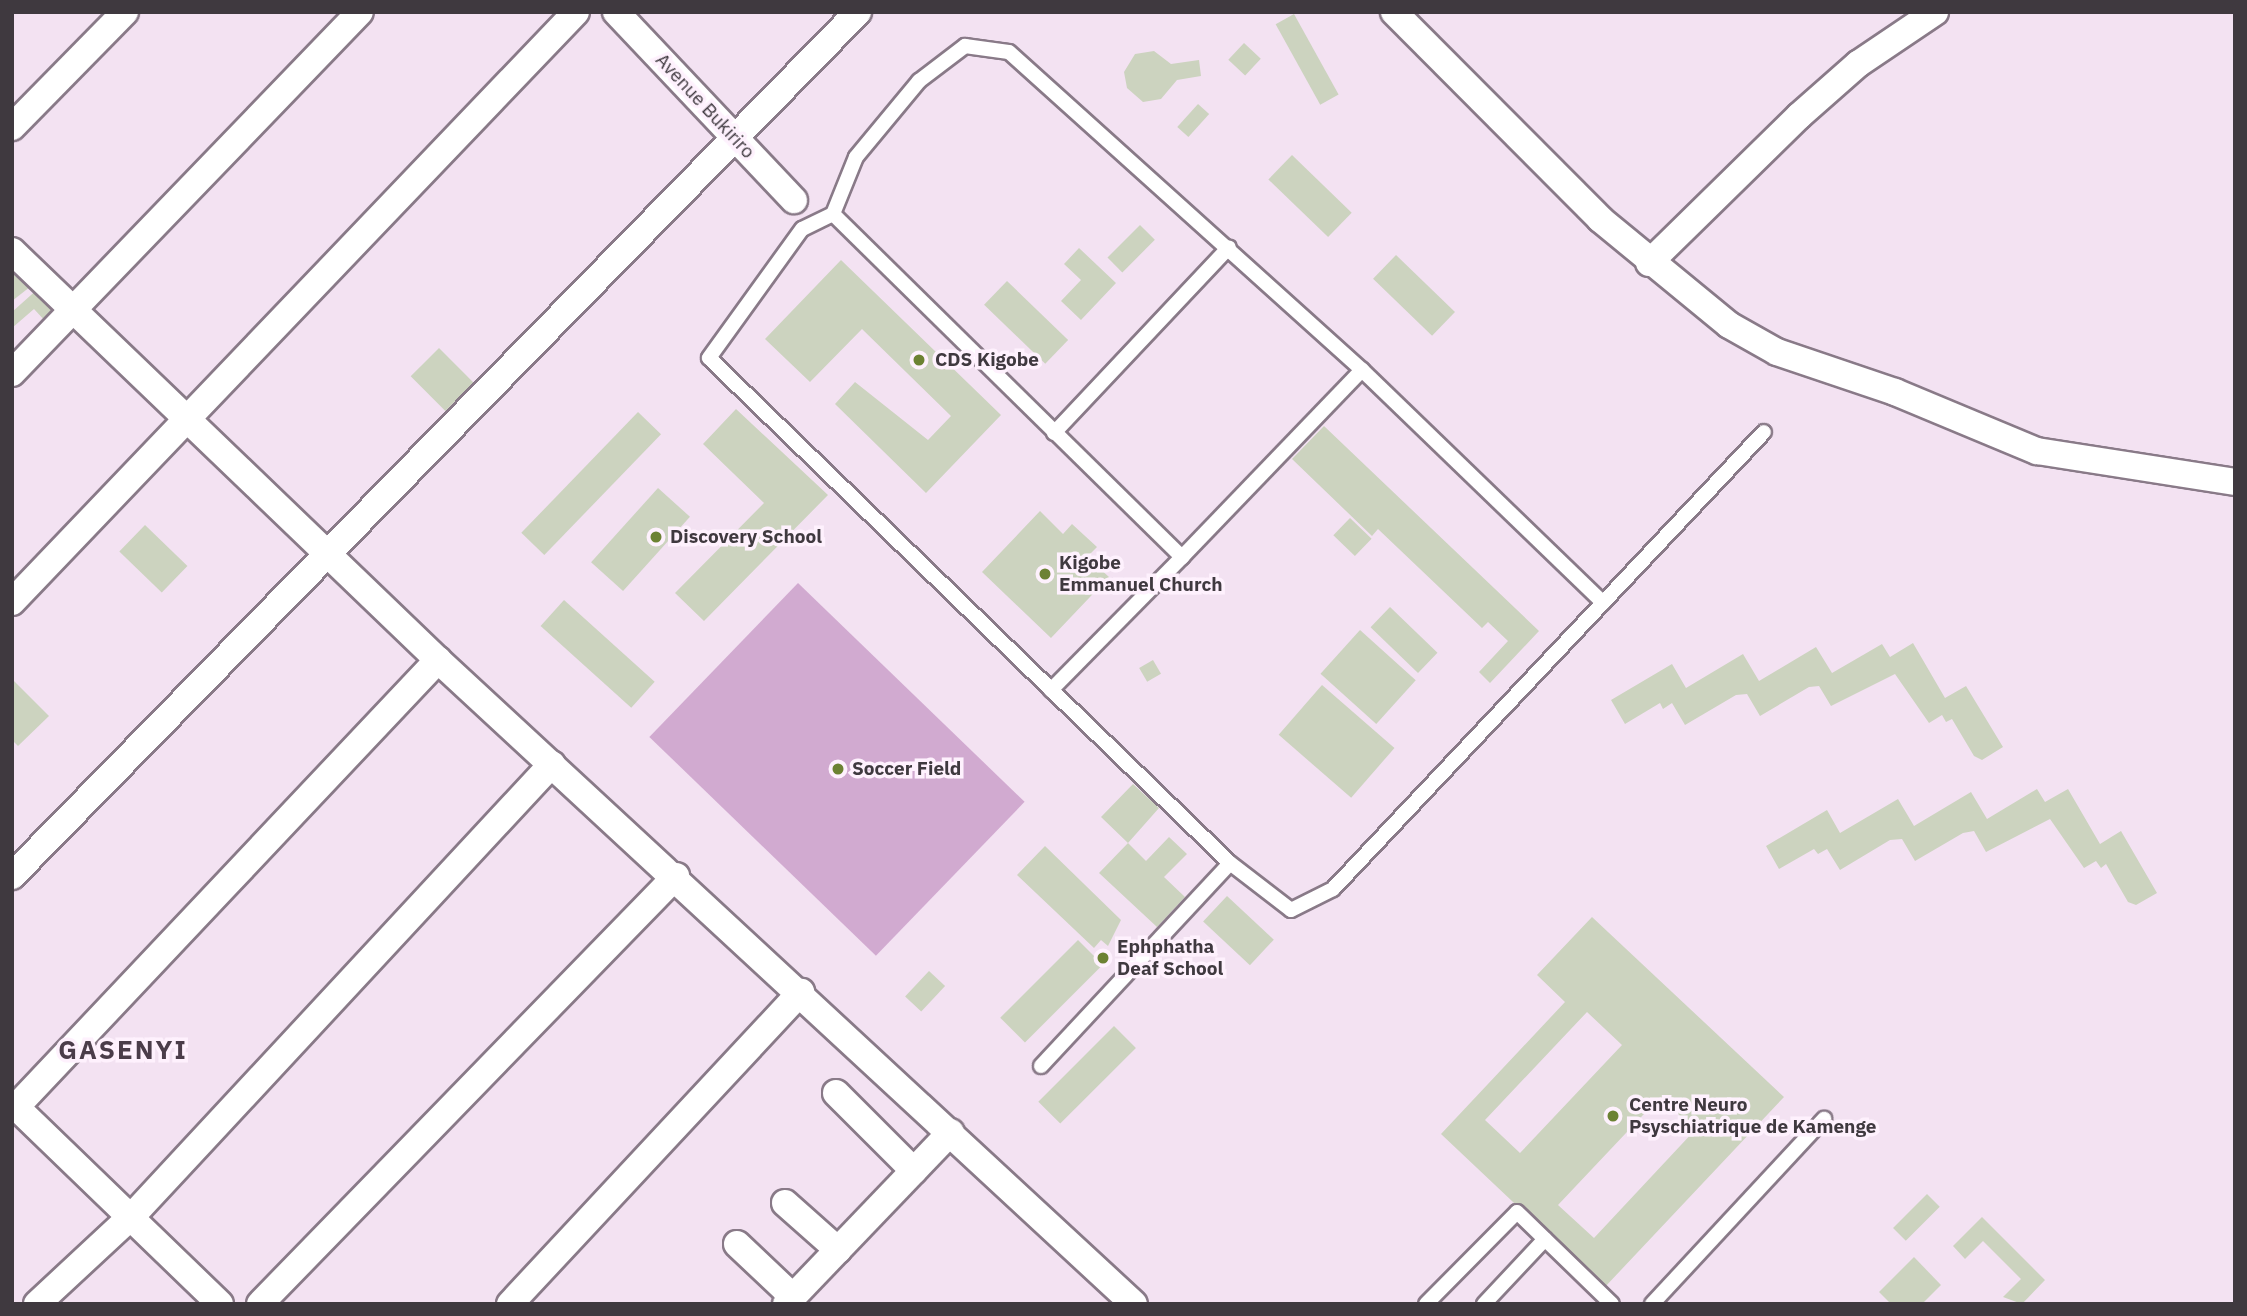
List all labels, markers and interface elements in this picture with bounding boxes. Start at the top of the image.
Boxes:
street label: Avenue Bukiriro [651,49,759,163]
place label: CDS Kigobe [935,349,1039,371]
marker: CDS Kigobe [909,350,929,370]
place label: Discovery School [670,526,822,548]
marker: Discovery School [648,529,664,545]
place label: Kigobe Emmanuel Church [1059,552,1223,596]
marker: Kigobe Emmanuel Church [1037,566,1053,582]
place label: Soccer Field [852,758,961,780]
marker: Soccer Field [830,761,846,777]
place label: Ephphatha Deaf School [1117,936,1223,980]
marker: Ephphatha Deaf School [1095,950,1111,966]
district label: GASENYI [59,1034,187,1066]
place label: Centre Neuro Psyschiatrique de Kamenge [1629,1094,1876,1138]
marker: Centre Neuro Psyschiatrique de Kamenge [1603,1106,1623,1126]

